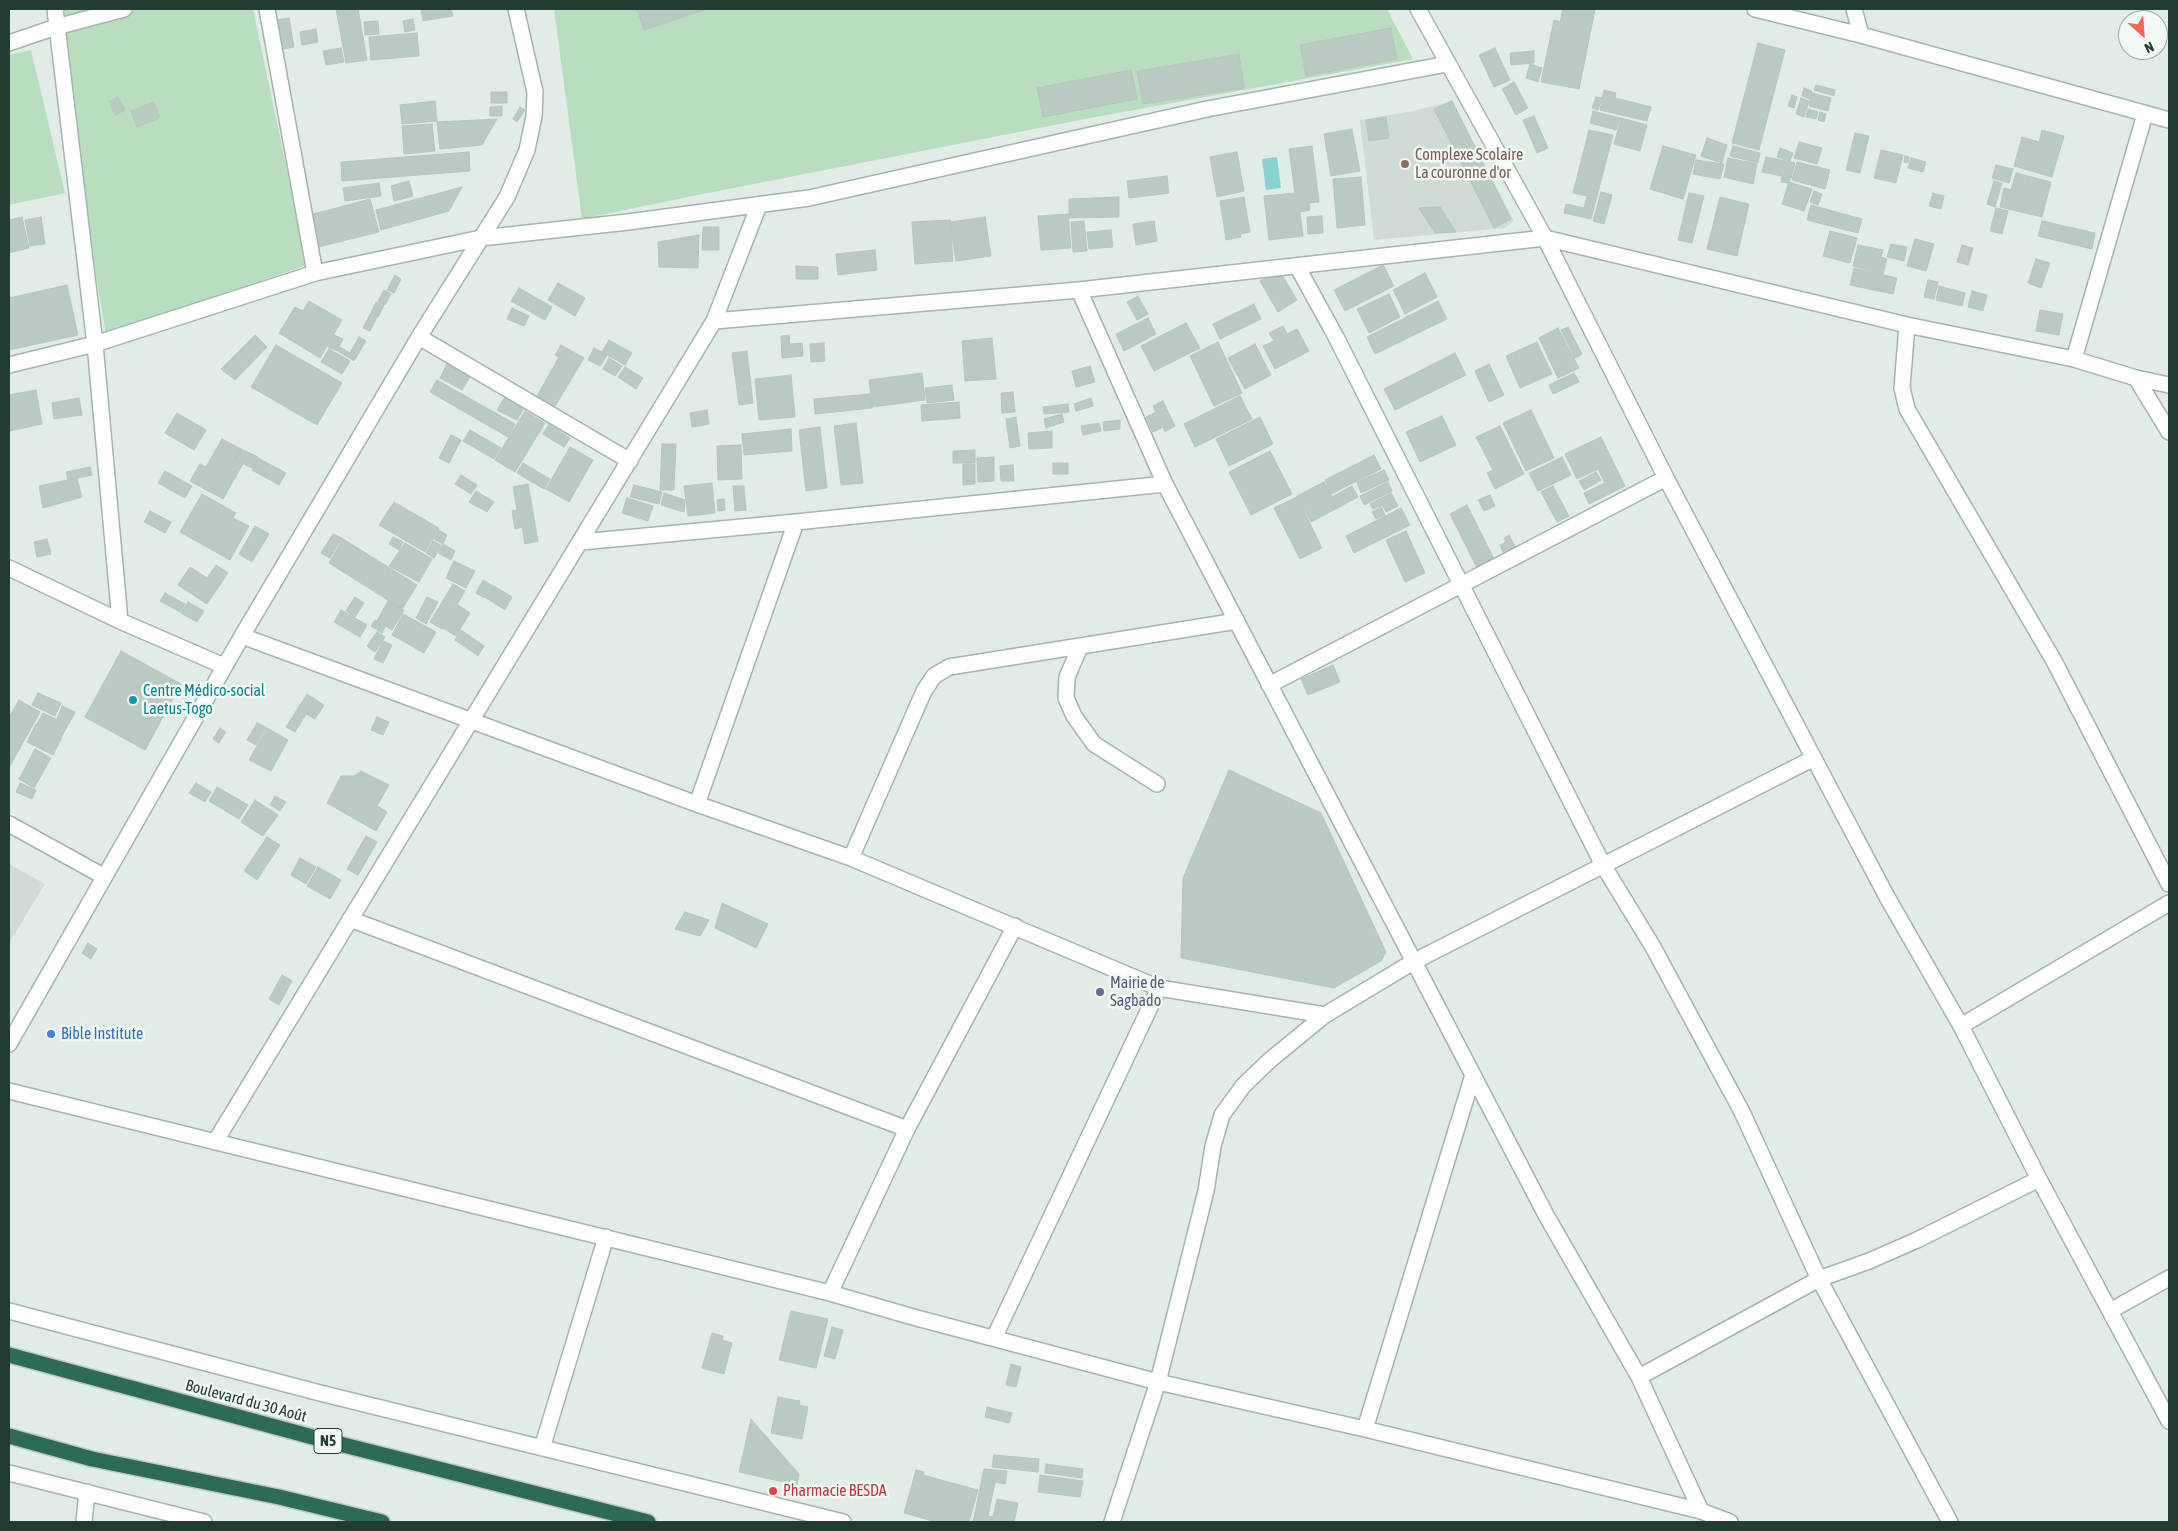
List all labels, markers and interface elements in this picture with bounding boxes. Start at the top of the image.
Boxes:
north arrow [2118,10,2168,60]
text: N [2142,39,2156,57]
place label: Complexe Scolaire La couronne d'or [1415,145,1523,183]
marker: Complexe Scolaire La couronne d'or [1399,158,1411,170]
place label: Centre Médico-social Laetus-Togo [143,681,265,719]
marker: Centre Médico-social Laetus-Togo [127,694,139,706]
place label: Mairie de Sagbado [1110,973,1165,1011]
marker: Mairie de Sagbado [1094,986,1106,998]
place label: Bible Institute [61,1024,143,1044]
marker: Bible Institute [45,1028,57,1040]
street label: Boulevard du 30 Août [183,1376,309,1426]
road number: N5 [314,1428,342,1454]
place label: Pharmacie BESDA [783,1481,887,1501]
marker: Pharmacie BESDA [767,1485,779,1497]

